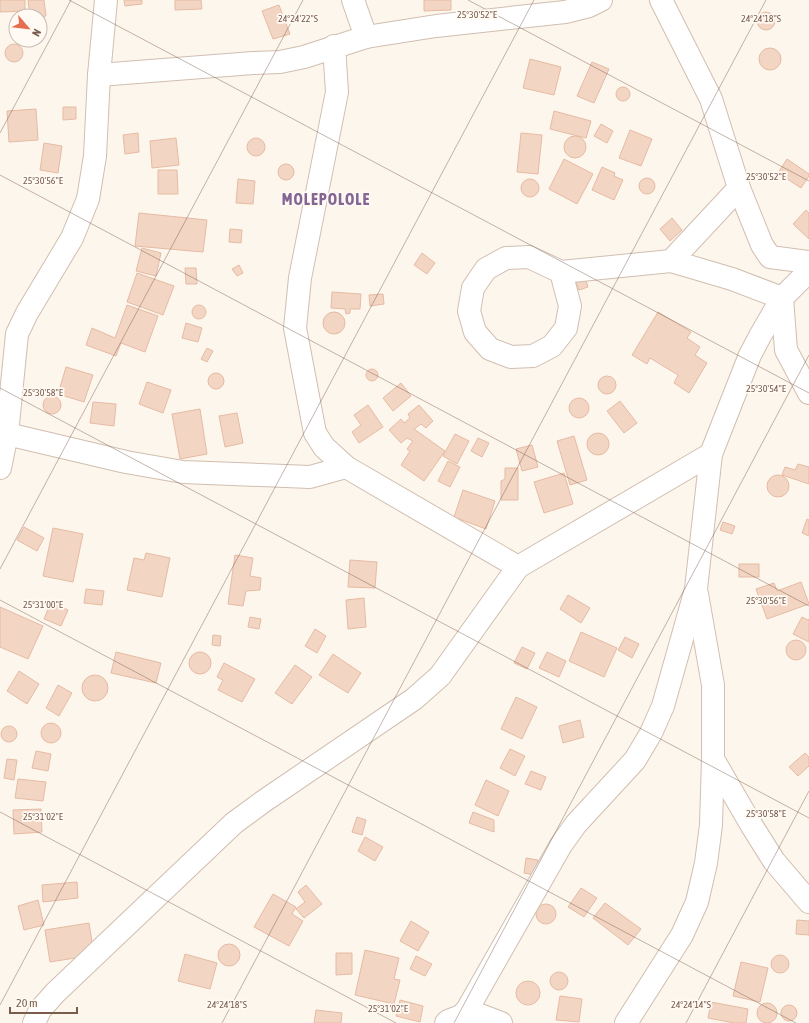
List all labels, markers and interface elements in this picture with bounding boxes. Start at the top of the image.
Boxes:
north arrow [8,8,48,48]
text: 25°30'52"E [457,9,498,20]
text: 24°24'22"S [278,13,318,24]
text: 24°24'18"S [741,13,781,24]
text: N [30,27,44,38]
text: 25°30'52"E [746,171,787,182]
text: 25°30'56"E [23,175,64,186]
district label: MOLEPOLOLE [282,190,370,208]
text: 25°30'54"E [746,383,787,394]
text: 25°30'58"E [23,387,64,398]
text: 25°30'56"E [746,595,787,606]
text: 25°31'00"E [23,599,64,610]
text: 25°30'58"E [746,808,787,819]
text: 25°31'02"E [23,811,64,822]
scale bar [10,989,77,1015]
text: 20 m [16,996,38,1010]
text: 24°24'18"S [207,999,247,1010]
text: 24°24'14"S [671,999,711,1010]
text: 25°31'02"E [368,1003,409,1014]

